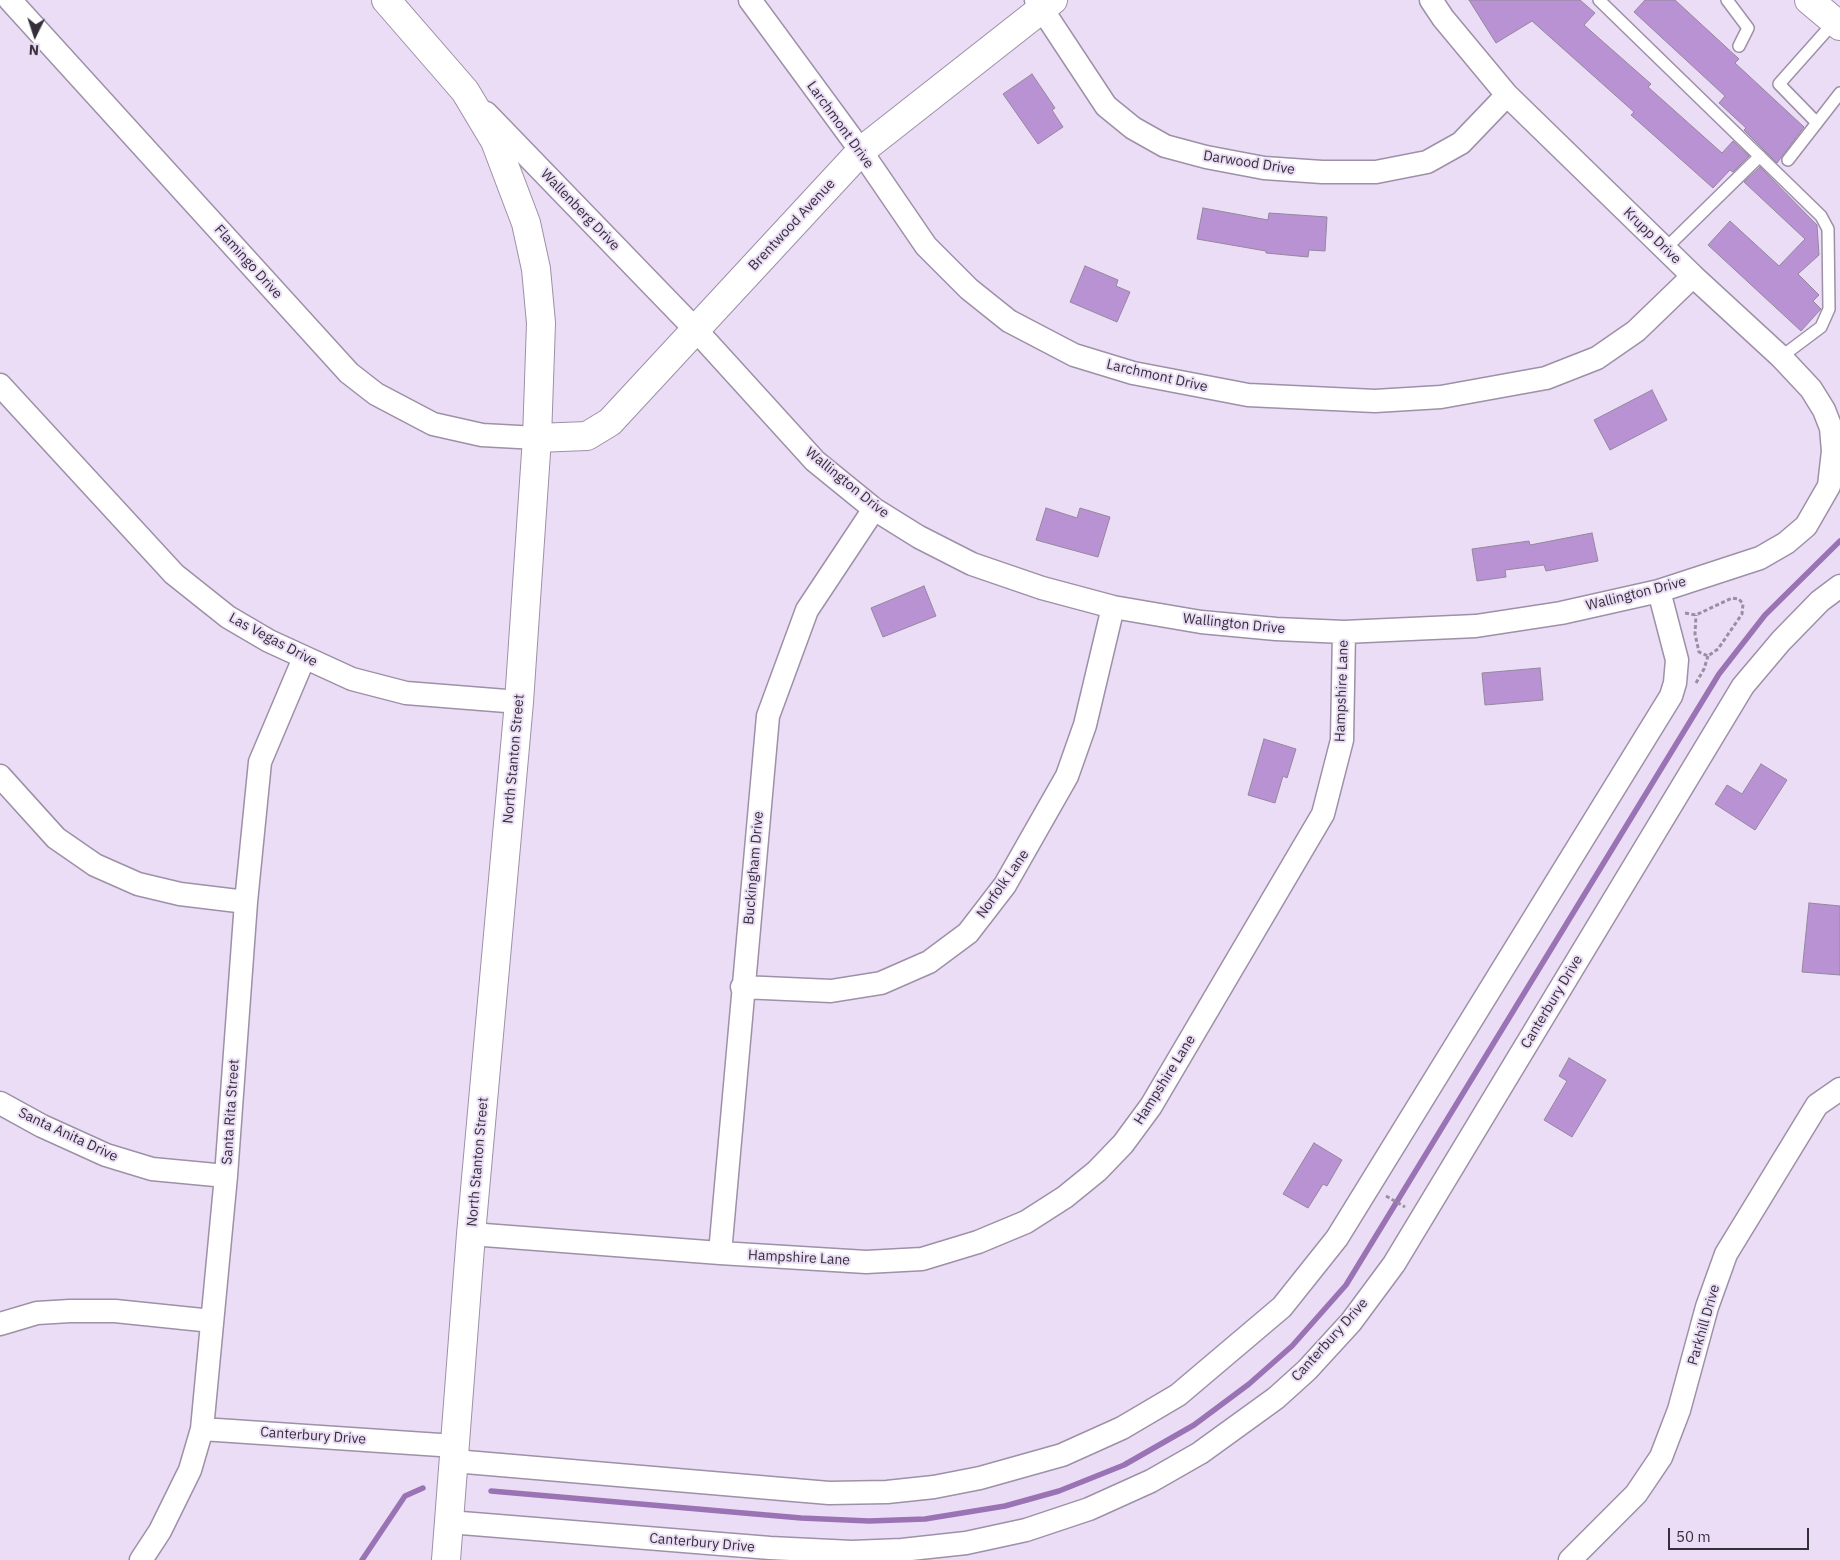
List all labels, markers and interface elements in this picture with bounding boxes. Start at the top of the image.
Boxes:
north arrow [10,10,60,60]
text: N [28,41,40,59]
street label: Larchmont Drive [803,78,877,172]
street label: Darwood Drive [1202,147,1296,179]
street label: Wallenberg Drive [537,166,623,254]
street label: Brentwood Avenue [745,176,839,274]
street label: Krupp Drive [1620,204,1684,268]
street label: Flamingo Drive [210,222,286,302]
street label: Larchmont Drive [1105,356,1209,396]
street label: Wallington Drive [802,444,892,522]
street label: Wallington Drive [1584,573,1688,615]
street label: Las Vegas Drive [226,610,320,670]
street label: Wallington Drive [1182,610,1286,638]
street label: Hampshire Lane [1332,640,1352,742]
street label: North Stanton Street [500,694,528,824]
street label: Buckingham Drive [741,811,767,925]
street label: Norfolk Lane [973,846,1033,922]
street label: Canterbury Drive [1518,952,1586,1052]
street label: Hampshire Lane [1131,1032,1199,1128]
street label: Santa Rita Street [219,1059,243,1165]
street label: North Stanton Street [464,1097,492,1227]
street label: Santa Anita Drive [16,1105,120,1165]
street label: Hampshire Lane [748,1247,850,1269]
street label: Parkhill Drive [1684,1283,1724,1367]
street label: Canterbury Drive [1288,1295,1372,1385]
street label: Canterbury Drive [260,1424,366,1448]
scale bar [1670,1518,1811,1550]
text: 50 m [1676,1527,1711,1546]
street label: Canterbury Drive [649,1530,755,1556]

